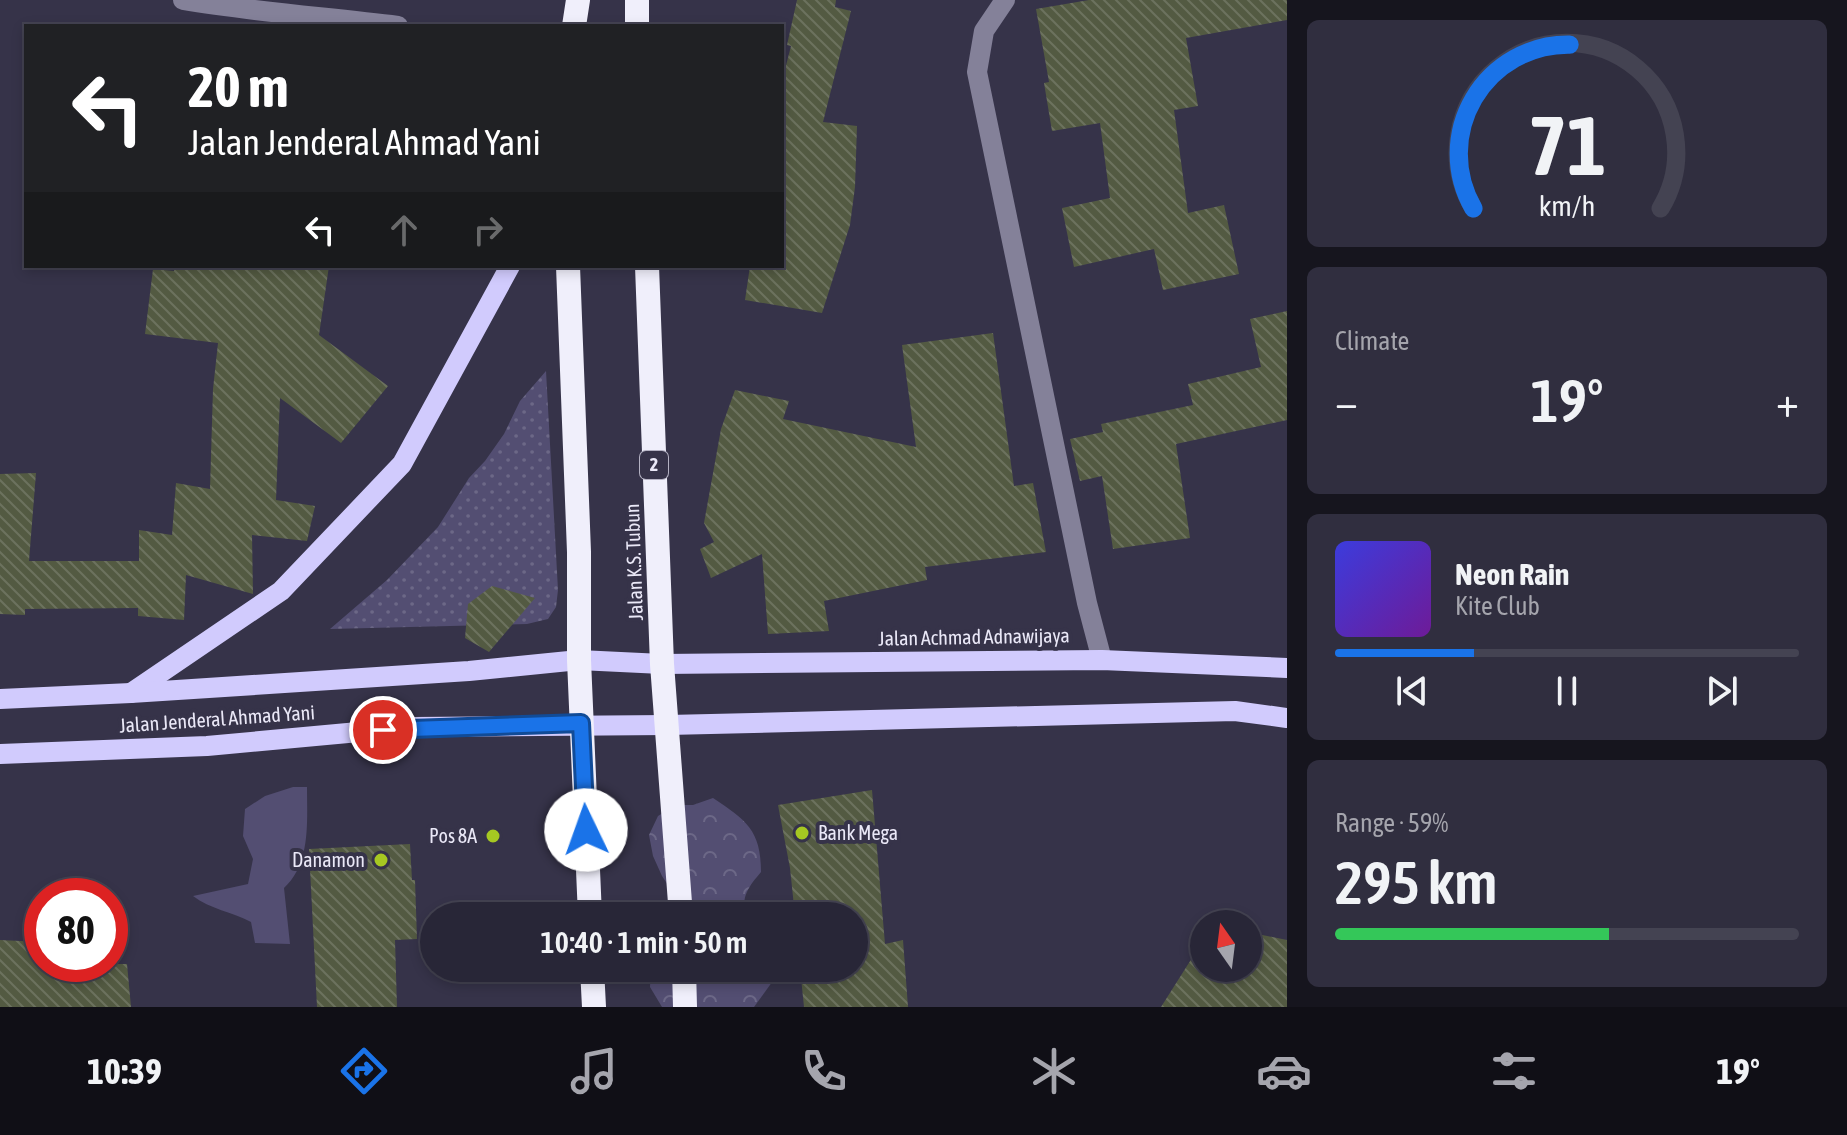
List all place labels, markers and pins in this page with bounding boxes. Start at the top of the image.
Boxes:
pin [349,696,417,764]
place label: Bank Mega [818,821,898,844]
place label: Pos 8A [429,824,477,847]
marker: Bank Mega [793,824,811,842]
marker: Pos 8A [484,827,502,845]
place label: Danamon [292,848,365,871]
marker: Danamon [372,851,390,869]

